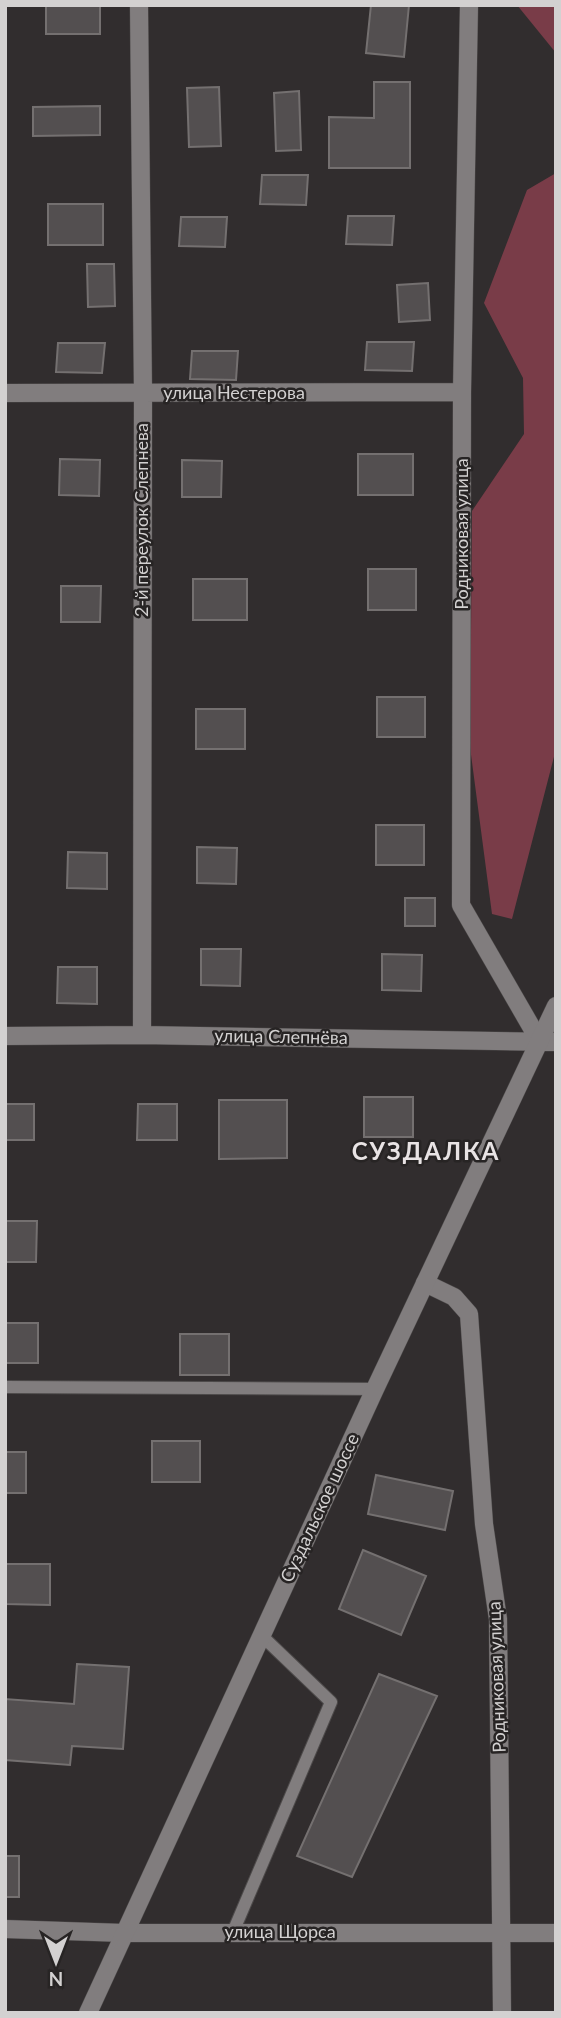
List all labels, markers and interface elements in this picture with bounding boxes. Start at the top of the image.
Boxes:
street label: улица Нестерова [163,381,305,403]
street label: 2-й переулок Слепнева [130,423,152,617]
street label: Родниковая улица [450,458,472,610]
street label: улица Слепнёва [214,1024,348,1048]
district label: СУЗДАЛКА [352,1136,500,1165]
street label: Суздальское шоссе [275,1430,363,1585]
street label: Родниковая улица [482,1601,510,1753]
street label: улица Щорса [224,1920,336,1942]
north arrow [21,1927,91,1997]
text: N [49,1968,63,1991]

